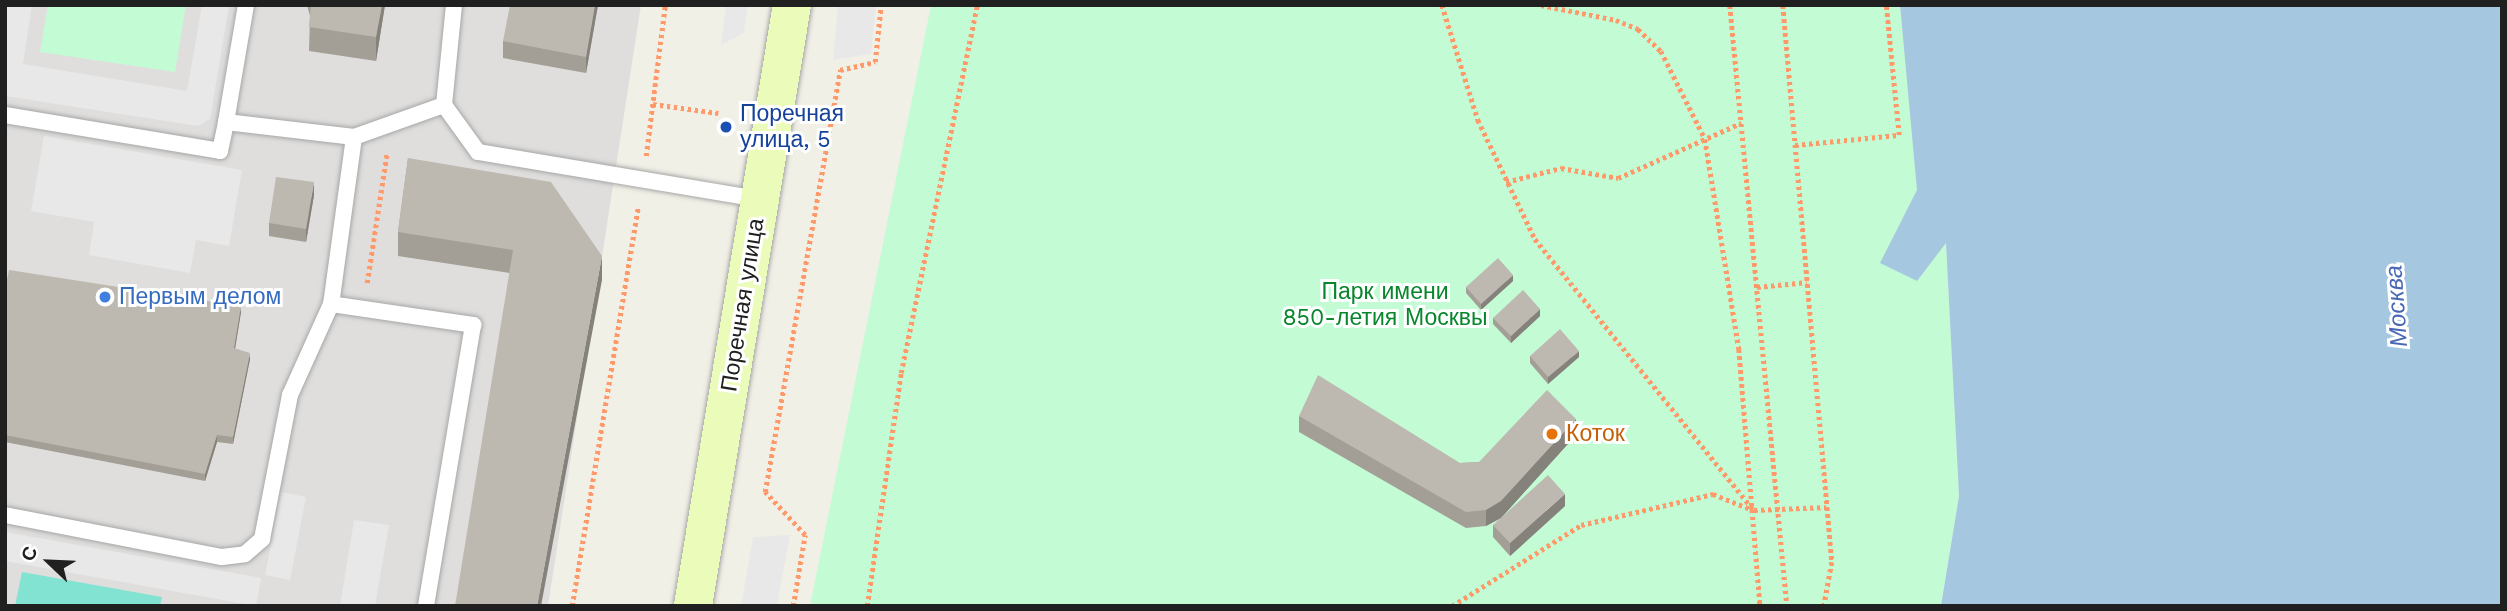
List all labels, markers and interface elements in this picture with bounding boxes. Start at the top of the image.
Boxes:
place label: Поречная улица, 5 [740,100,844,154]
marker: Поречная улица, 5 [718,119,734,135]
street label: Поречная улица [716,216,770,394]
water label: Москва [2380,264,2414,348]
park label: Парк имени 850-летия Москвы [1282,278,1488,332]
place label: Первым делом [119,283,281,311]
marker: Первым делом [97,289,113,305]
place label: Коток [1566,420,1625,448]
marker: Коток [1544,426,1560,442]
north arrow [14,527,84,597]
text: С [16,543,42,564]

